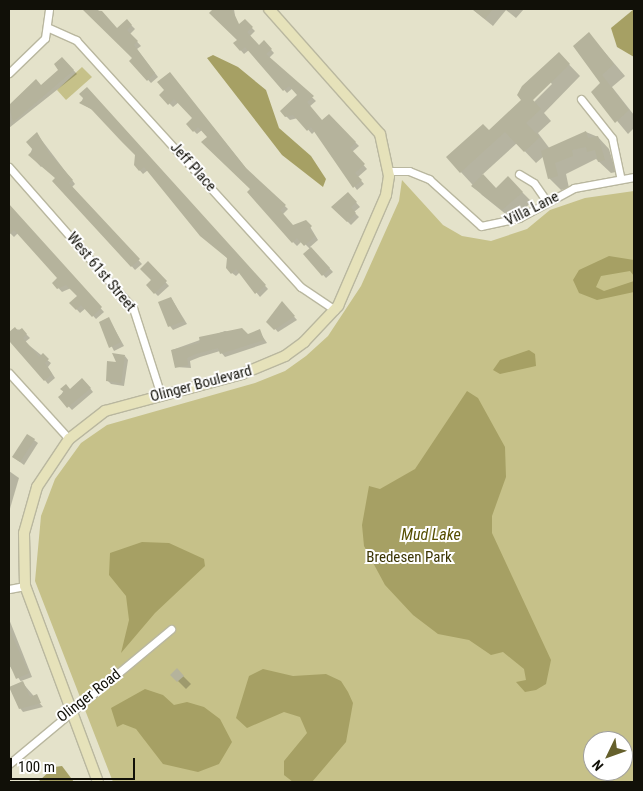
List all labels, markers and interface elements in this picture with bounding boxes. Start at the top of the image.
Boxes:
street label: Jeff Place [166,139,220,195]
street label: Villa Lane [502,188,562,230]
street label: West 61st Street [63,229,139,315]
street label: Olinger Boulevard [148,362,254,406]
water label: Mud Lake [401,525,461,545]
park label: Bredesen Park [366,549,452,567]
street label: Olinger Road [54,666,124,726]
north arrow [583,731,633,781]
scale bar [12,748,138,780]
text: N [589,757,606,774]
text: 100 m [18,758,55,776]

